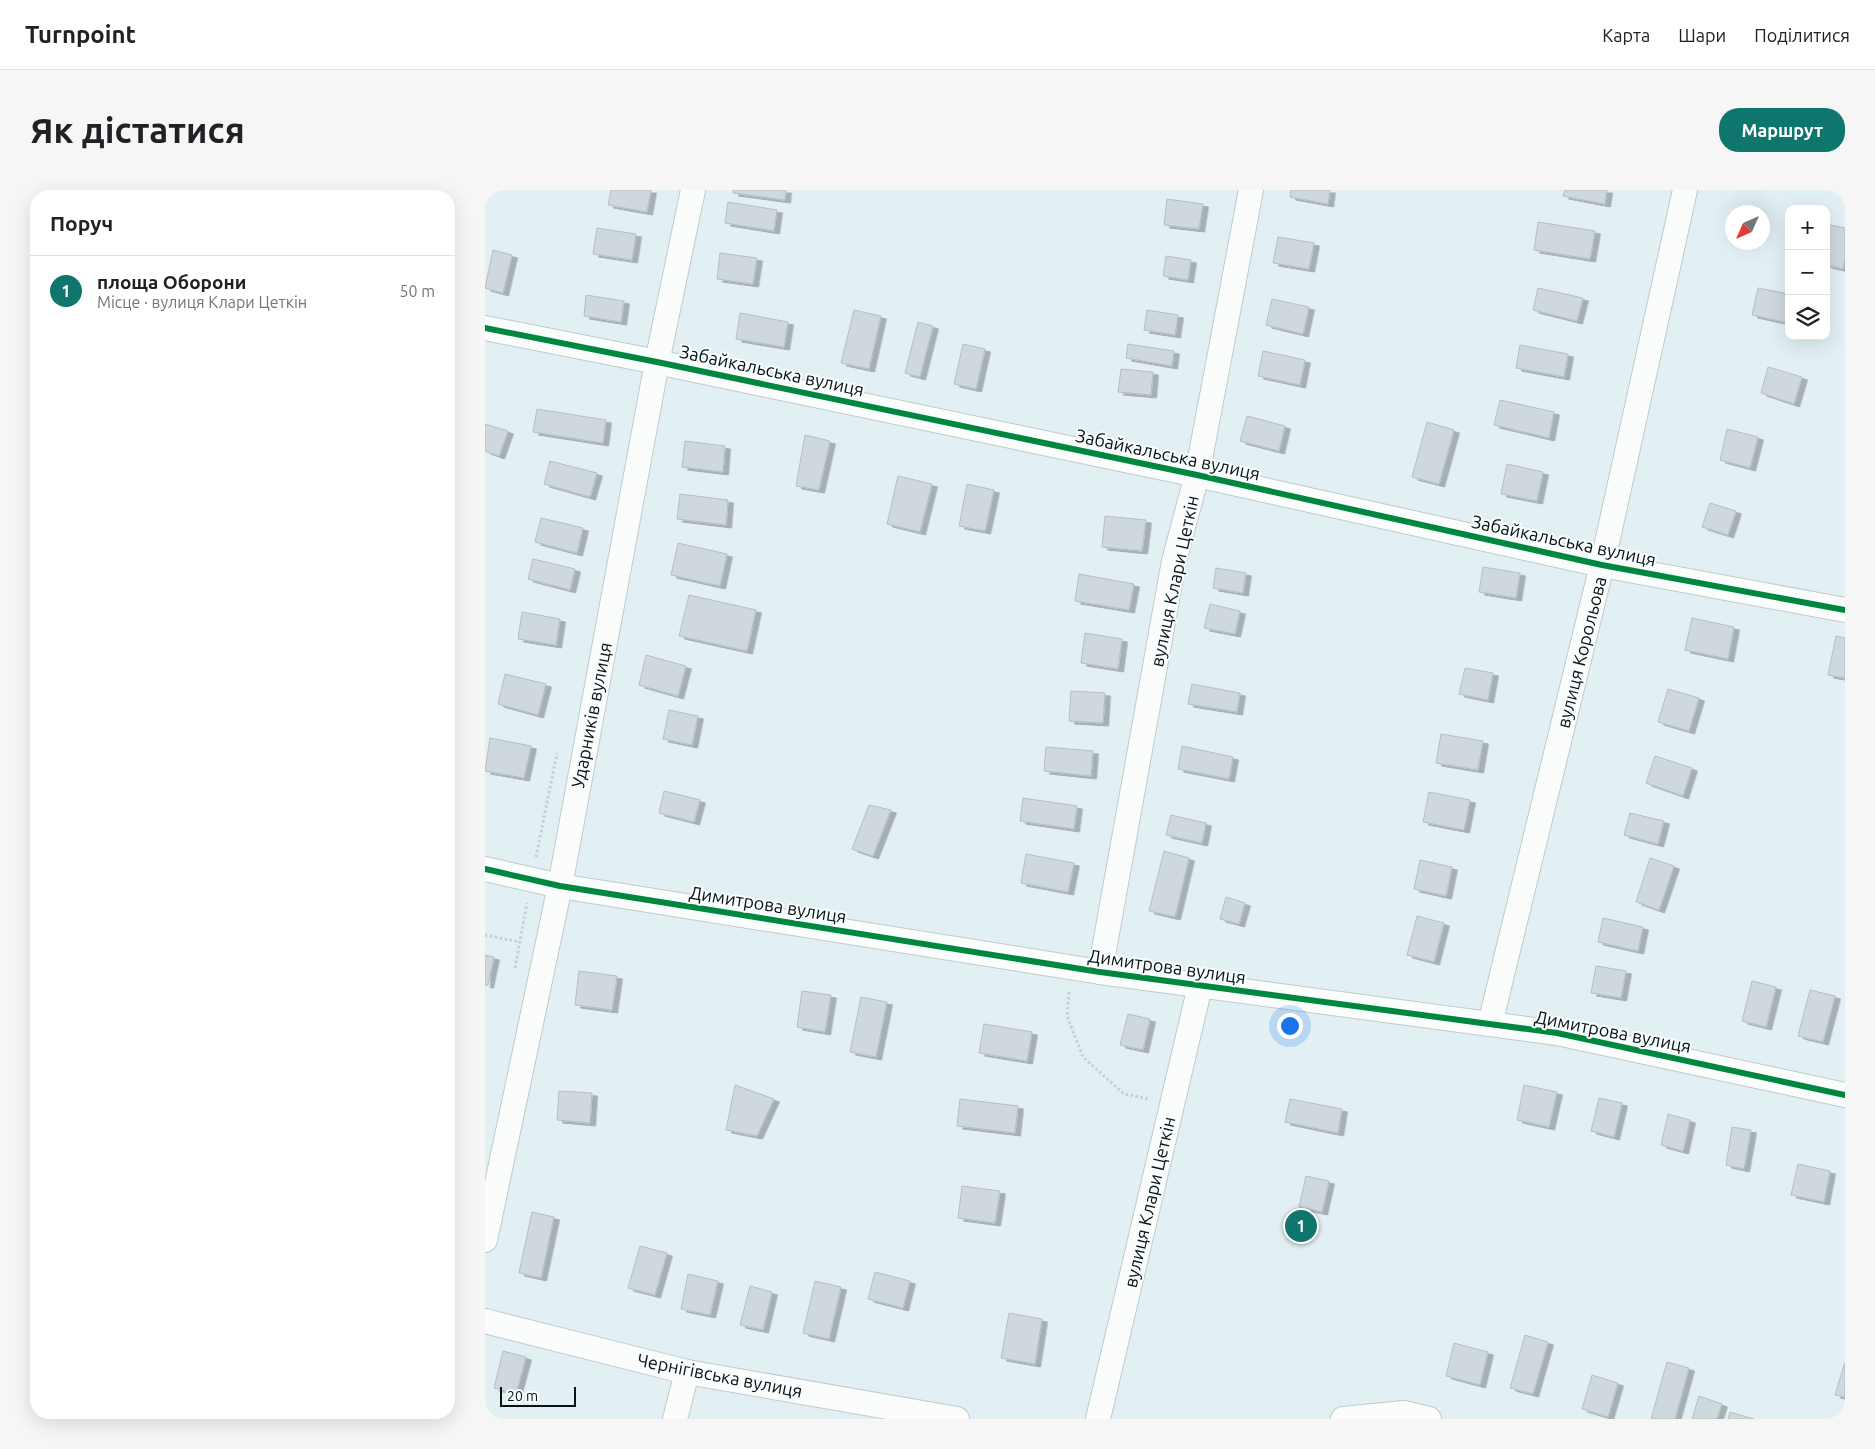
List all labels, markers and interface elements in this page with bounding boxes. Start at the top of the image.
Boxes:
text: Turnpoint [25,21,136,48]
text: Карта [1602,25,1650,45]
text: Шари [1678,25,1726,45]
text: Поділитися [1754,25,1850,45]
button: Маршрут [1719,108,1845,152]
text: Як дістатися [30,110,245,150]
north arrow [1725,205,1770,250]
map controls [1785,205,1830,340]
button: + [1785,205,1830,250]
text: Поруч [50,211,113,235]
button: − [1785,250,1830,295]
text: площа Оборони [97,271,246,293]
text: 1 [61,282,71,300]
text: 50 m [399,282,435,300]
text: Місце · вулиця Клари Цеткін [97,293,307,311]
button: layers [1785,295,1830,340]
street label: Забайкальська вулиця [678,341,866,399]
street label: Забайкальська вулиця [1074,425,1262,483]
street label: вулиця Клари Цеткін [1146,493,1202,669]
street label: Забайкальська вулиця [1470,511,1658,569]
street label: вулиця Корольова [1552,574,1610,730]
street label: Ударників вулиця [567,640,615,790]
street label: Димитрова вулиця [688,882,848,926]
street label: Димитрова вулиця [1087,945,1247,987]
street label: Димитрова вулиця [1533,1006,1693,1056]
your location [1277,1013,1303,1039]
street label: вулиця Клари Цеткін [1120,1114,1178,1290]
pin: 1 [1285,1207,1317,1245]
street label: Чернігівська вулиця [636,1349,804,1401]
scale bar [500,1384,576,1407]
text: 20 m [507,1388,538,1404]

